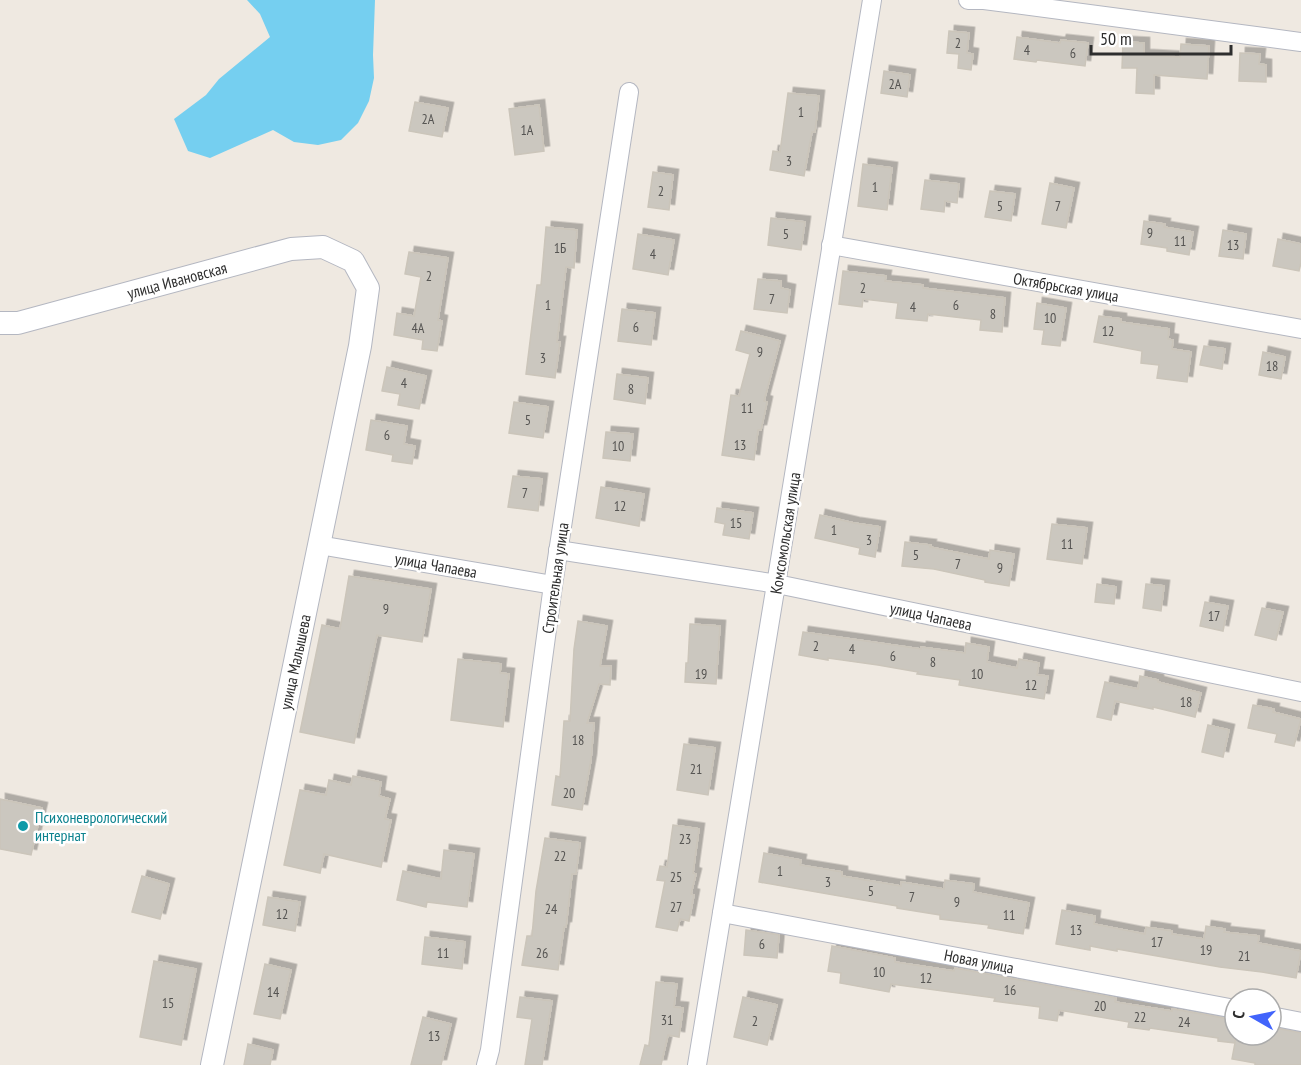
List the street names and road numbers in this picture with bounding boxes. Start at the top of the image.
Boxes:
street label: улица Ивановская [125,257,229,303]
street label: Октябрьская улица [1012,268,1120,306]
street label: Комсомольская улица [766,471,804,595]
street label: Строительная улица [537,521,573,635]
street label: улица Чапаева [393,548,479,582]
street label: улица Чапаева [888,598,974,634]
street label: улица Малышева [275,613,315,711]
street label: Новая улица [942,944,1016,978]

